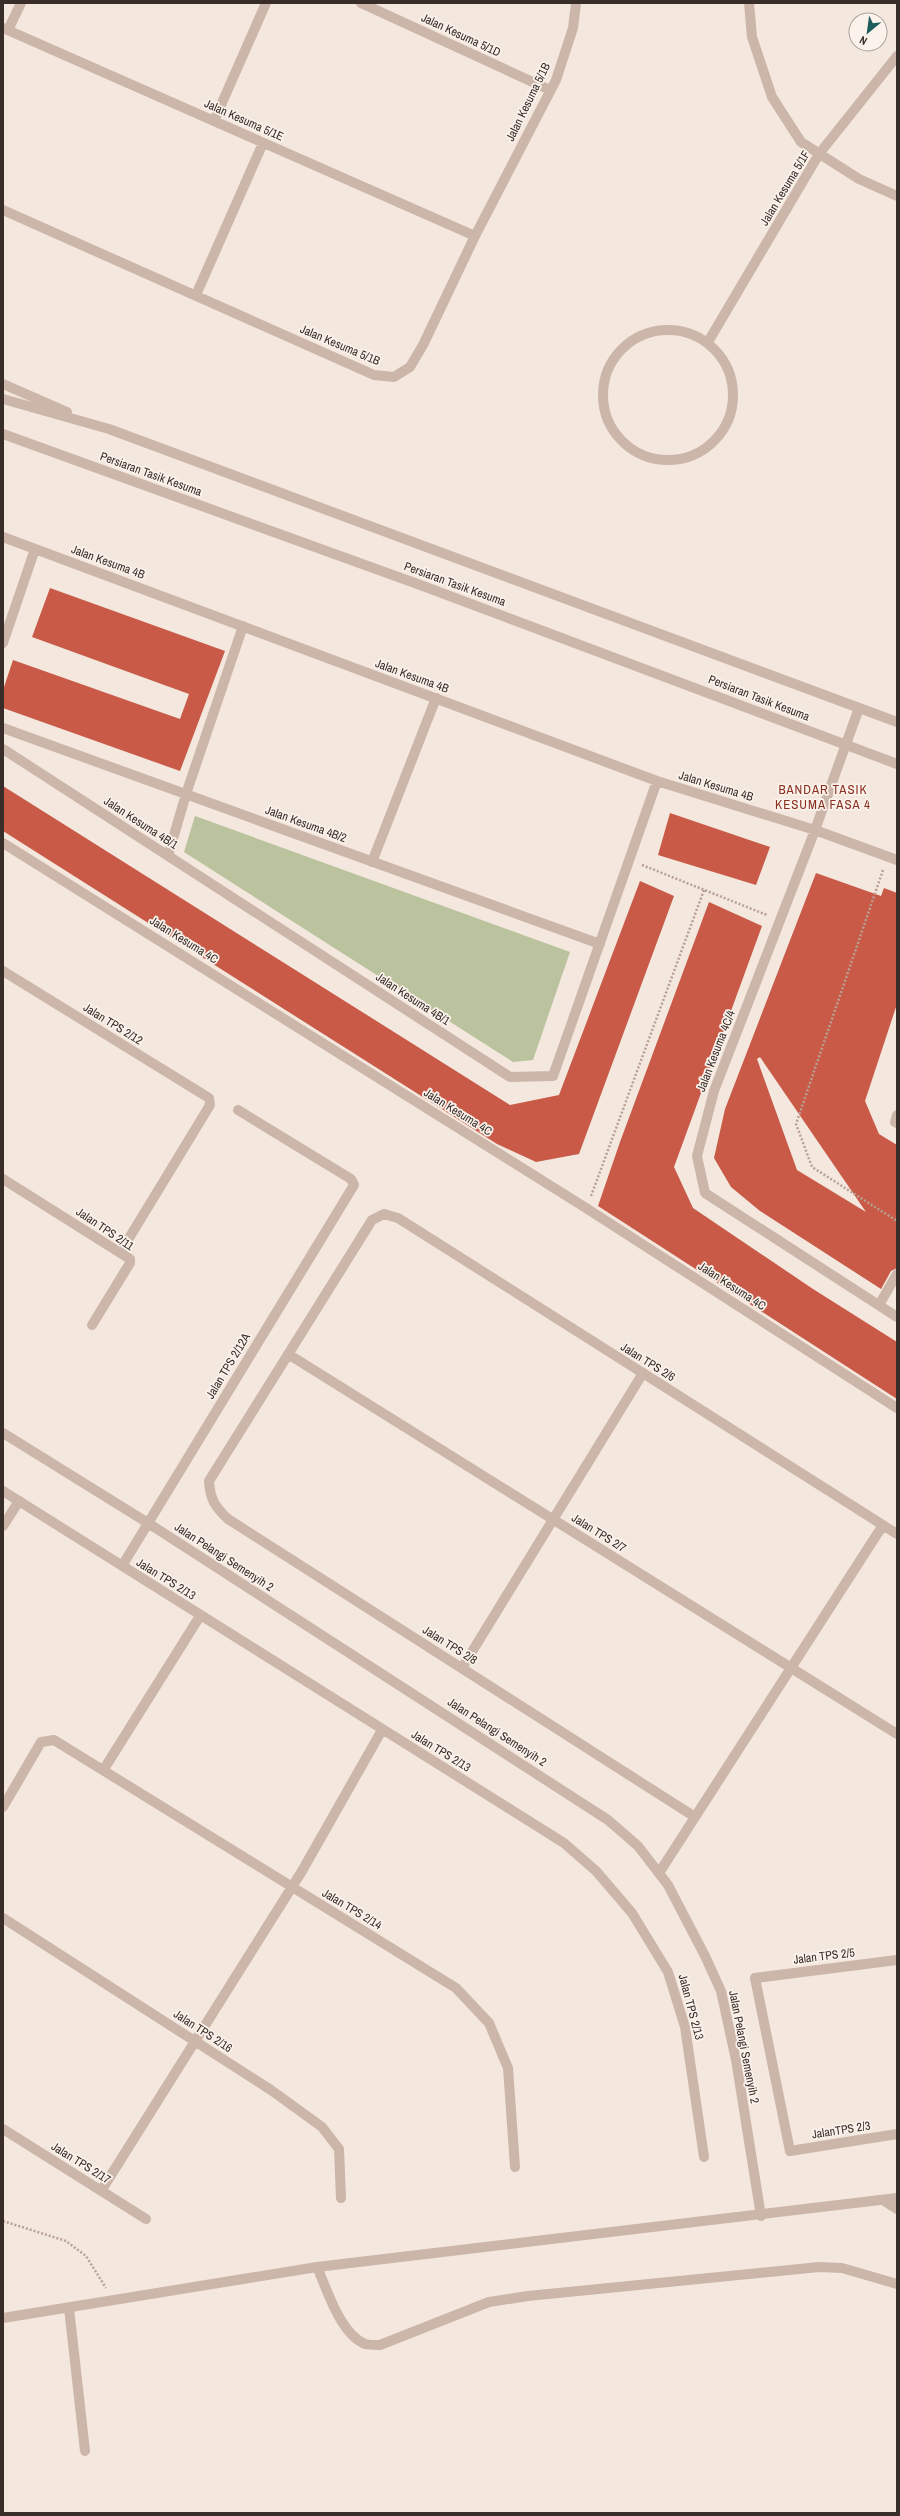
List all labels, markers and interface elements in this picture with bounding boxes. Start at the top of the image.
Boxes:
street label: Jalan Kesuma 5/1D [419,10,503,60]
north arrow [848,12,888,52]
text: N [857,33,869,48]
street label: Jalan Kesuma 5/1B [502,60,554,144]
street label: Jalan Kesuma 5/1E [202,95,286,145]
street label: Jalan Kesuma 5/1F [756,148,814,228]
street label: Jalan Kesuma 5/1B [298,321,383,369]
street label: Persiaran Tasik Kesuma [98,448,205,500]
street label: Jalan Kesuma 4B [69,541,147,583]
street label: Persiaran Tasik Kesuma [402,558,509,610]
street label: Jalan Kesuma 4B [373,655,451,697]
street label: Persiaran Tasik Kesuma [706,671,812,725]
street label: Jalan Kesuma 4B [677,767,756,805]
district label: BANDAR TASIK KESUMA FASA 4 [775,781,871,813]
street label: Jalan Kesuma 4B/1 [101,793,182,853]
street label: Jalan Kesuma 4B/2 [263,802,349,846]
street label: Jalan Kesuma 4C [147,913,221,967]
street label: Jalan Kesuma 4B/1 [373,969,454,1029]
street label: Jalan TPS 2/12 [80,999,146,1049]
street label: Jalan Kesuma 4C/4 [693,1008,739,1094]
street label: Jalan Kesuma 4C [421,1085,495,1139]
street label: Jalan TPS 2/11 [73,1204,137,1254]
street label: Jalan Kesuma 4C [695,1258,769,1314]
street label: Jalan TPS 2/12A [202,1330,254,1402]
street label: Jalan TPS 2/6 [618,1339,678,1385]
street label: Jalan TPS 2/7 [569,1510,630,1556]
street label: Jalan Pelangi Semenyih 2 [171,1519,277,1595]
street label: Jalan TPS 2/13 [133,1554,199,1604]
street label: Jalan TPS 2/8 [420,1622,480,1668]
street label: Jalan Pelangi Semenyih 2 [444,1694,550,1770]
street label: Jalan TPS 2/13 [408,1726,474,1776]
street label: Jalan TPS 2/14 [319,1885,385,1933]
street label: Jalan TPS 2/5 [792,1944,856,1968]
street label: Jalan TPS 2/13 [675,1973,707,2041]
street label: Jalan Pelangi Semenyih 2 [725,1989,763,2105]
street label: Jalan TPS 2/16 [170,2006,236,2056]
street label: JalanTPS 2/3 [811,2117,871,2143]
street label: Jalan TPS 2/17 [48,2138,114,2188]

